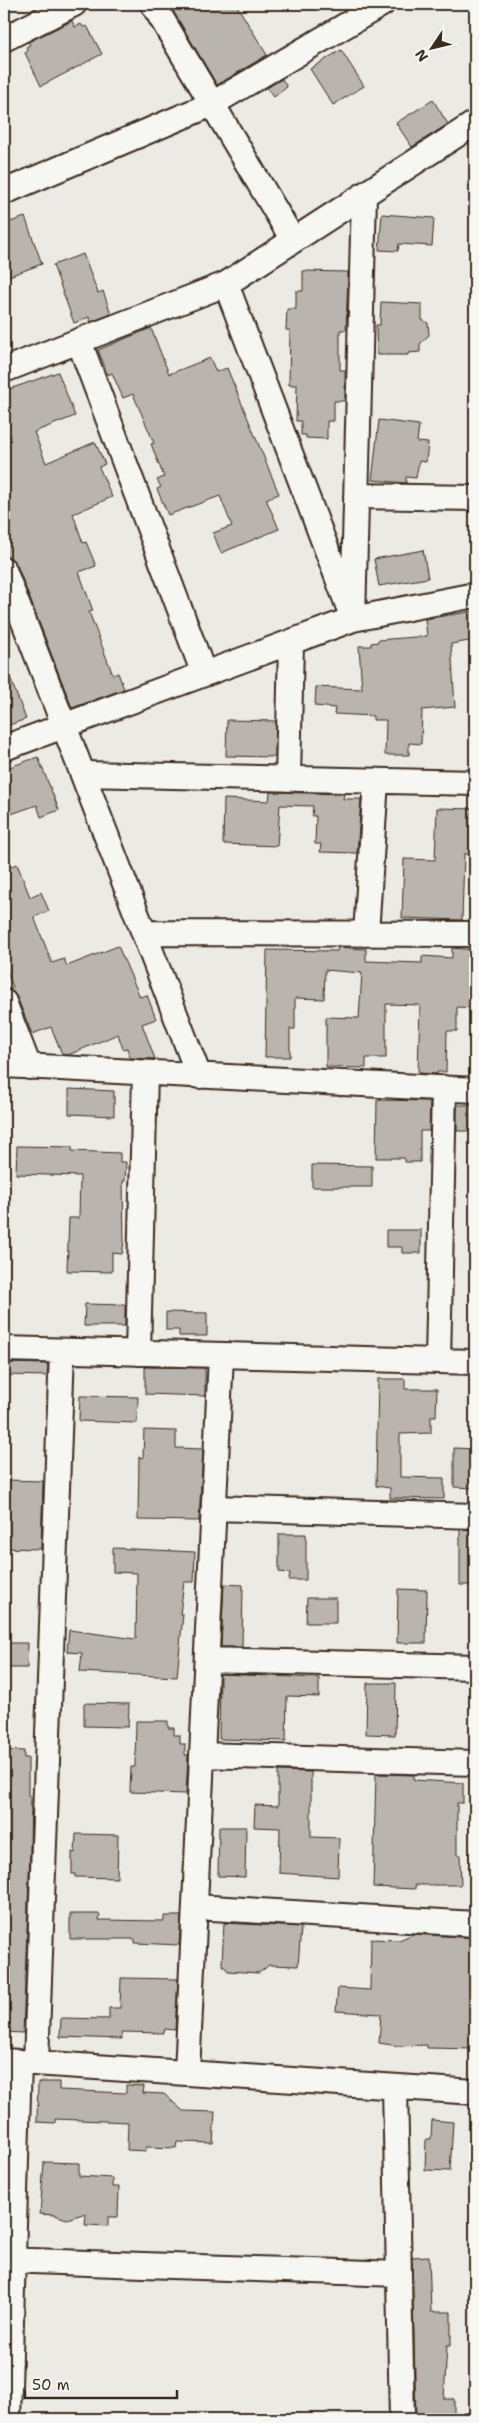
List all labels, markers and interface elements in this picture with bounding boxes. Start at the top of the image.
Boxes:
north arrow [406,22,456,72]
text: N [411,46,432,65]
scale bar [25,2368,178,2400]
text: 50 m [32,2375,70,2395]

